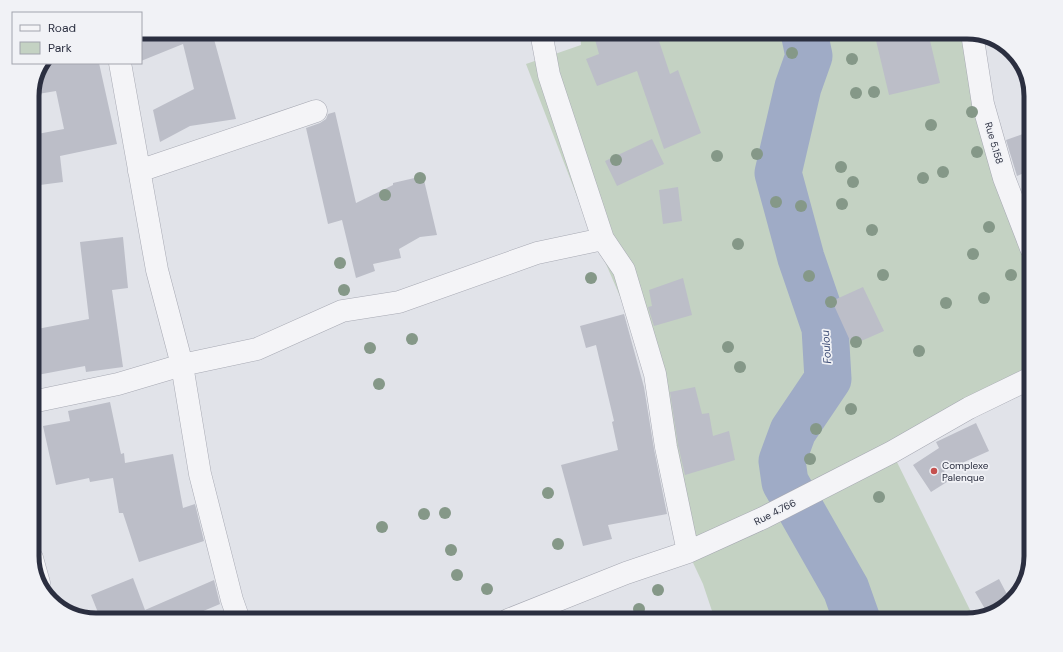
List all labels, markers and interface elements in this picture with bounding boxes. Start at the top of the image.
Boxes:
legend [12,12,142,64]
text: Road [48,20,76,36]
text: Park [48,40,72,56]
street label: Rue 5.158 [982,120,1006,166]
water label: Foulou [818,329,834,364]
place label: Complexe Palenque [942,459,989,484]
marker: Complexe Palenque [929,466,939,476]
street label: Rue 4.766 [752,496,798,528]

